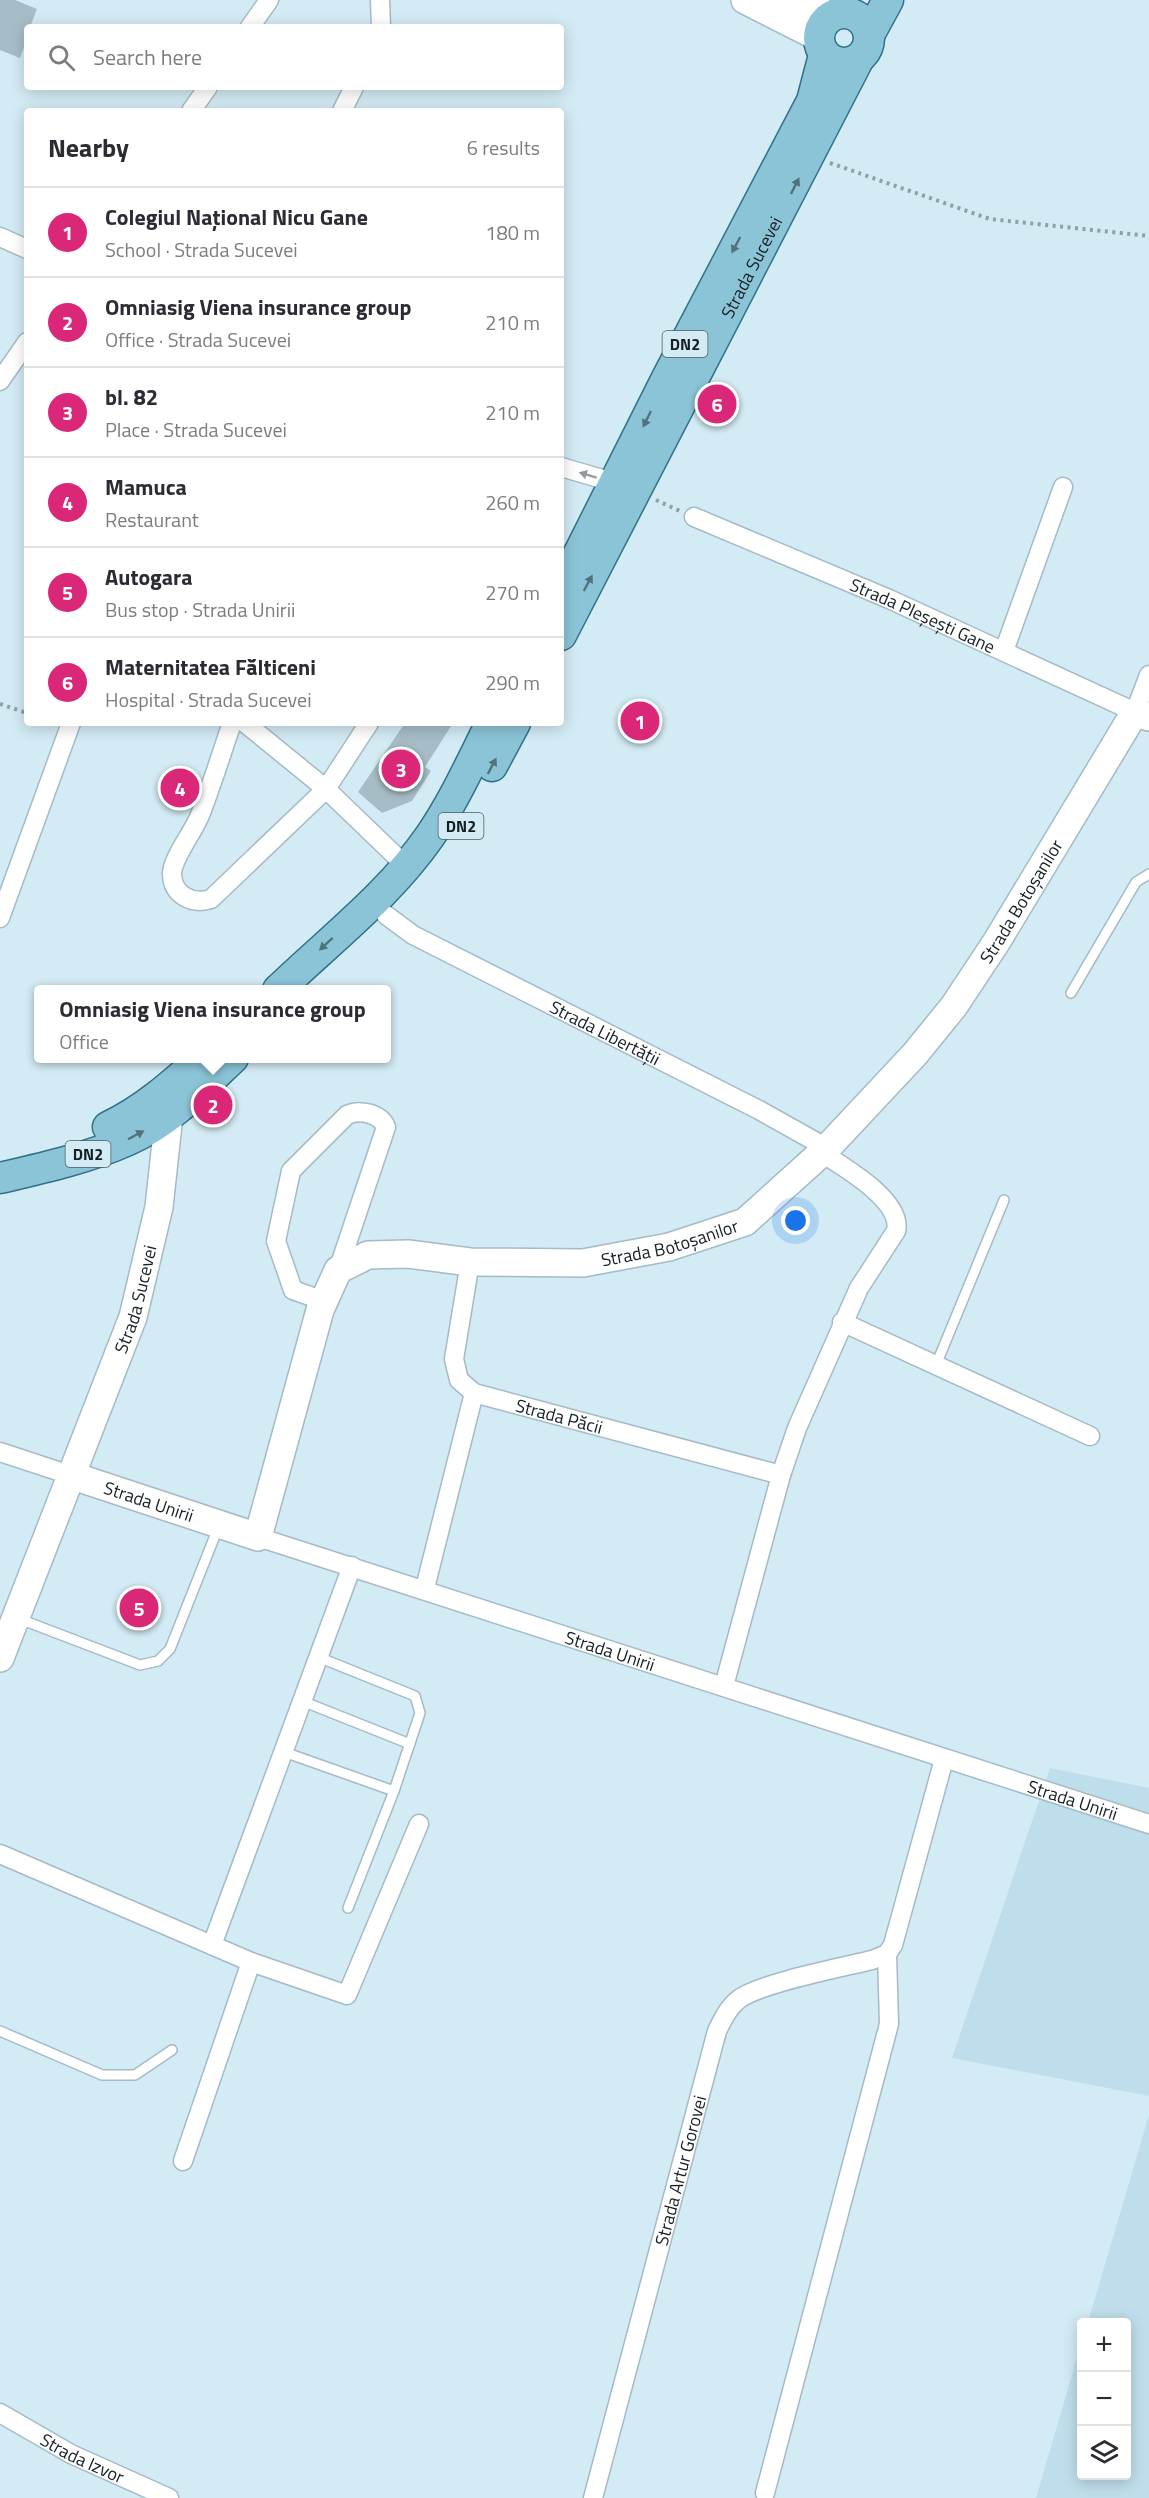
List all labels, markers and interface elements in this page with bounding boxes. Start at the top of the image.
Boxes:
search box [24,24,564,90]
text: Search here [93,40,202,74]
icon: search [45,41,78,74]
text: Nearby [48,128,129,167]
text: 6 results [467,132,540,163]
one-way arrow [790,178,799,195]
text: Colegiul Național Nicu Gane [105,200,368,234]
street label: Strada Sucevei [713,212,789,323]
text: 1 [62,217,73,248]
text: 180 m [485,217,540,248]
text: School · Strada Sucevei [105,234,298,265]
one-way arrow [731,237,741,254]
text: Omniasig Viena insurance group [105,290,411,324]
text: 2 [62,307,73,338]
text: 210 m [485,307,540,338]
text: Office · Strada Sucevei [105,324,291,355]
road number: DN2 [662,331,708,357]
text: bl. 82 [105,380,158,414]
pin: 6 [698,382,736,426]
text: 3 [62,397,73,428]
text: 210 m [485,397,540,428]
one-way arrow [642,410,652,427]
text: Place · Strada Sucevei [105,414,287,445]
text: Mamuca [105,470,187,504]
one-way arrow [579,470,597,479]
text: 4 [62,487,73,518]
text: 260 m [485,487,540,518]
text: Restaurant [105,504,199,535]
text: Autogara [105,560,193,594]
street label: Strada Pleșești Gane [846,571,1000,660]
one-way arrow [583,574,593,591]
text: 5 [62,577,73,608]
text: 270 m [485,577,540,608]
text: Bus stop · Strada Unirii [105,594,296,625]
text: Maternitatea Fălticeni [105,650,316,684]
text: 6 [62,667,73,698]
text: 290 m [485,667,540,698]
text: Hospital · Strada Sucevei [105,684,312,715]
pin: 1 [620,698,660,744]
pin: 3 [382,746,420,792]
one-way arrow [487,757,497,774]
pin: 4 [160,766,200,810]
road number: DN2 [438,813,484,839]
street label: Strada Botoșanilor [972,834,1069,969]
one-way arrow [319,937,334,950]
popup [34,985,391,1063]
text: Omniasig Viena insurance group [59,992,366,1026]
street label: Strada Libertății [545,993,665,1072]
text: Office [59,1026,109,1057]
pin: 2 [194,1082,232,1128]
one-way arrow [127,1131,145,1141]
road number: DN2 [66,1141,110,1167]
your location [781,1206,810,1235]
street label: Strada Botoșanilor [599,1212,742,1273]
street label: Strada Sucevei [107,1242,163,1357]
street label: Strada Păcii [513,1391,606,1440]
street label: Strada Unirii [101,1474,197,1528]
pin: 5 [120,1586,158,1630]
street label: Strada Unirii [562,1623,659,1678]
street label: Strada Unirii [1024,1772,1121,1827]
street label: Strada Artur Gorovei [647,2092,713,2248]
map controls [1077,2318,1131,2480]
button: + [1077,2318,1131,2372]
button: − [1077,2372,1131,2426]
street label: Strada Izvor [35,2426,129,2490]
button: layers [1077,2426,1131,2480]

